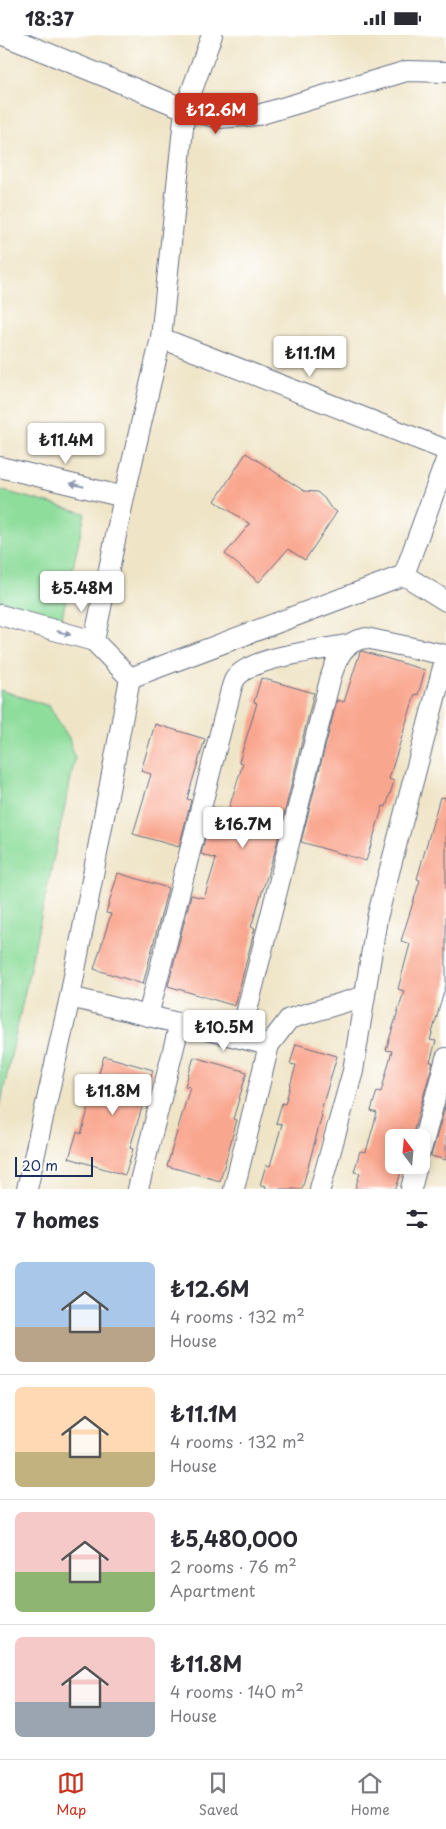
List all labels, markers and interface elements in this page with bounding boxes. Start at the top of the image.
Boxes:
text: 18:37 [25,4,74,32]
pin: ₺12.6M [175,93,257,135]
text: ₺12.6M [186,97,246,121]
pin: ₺11.1M [269,335,351,378]
text: ₺11.1M [284,340,336,364]
pin: ₺11.4M [25,423,107,465]
text: ₺11.4M [39,427,93,451]
one-way arrow [69,481,84,489]
pin: ₺5.48M [41,571,123,613]
text: ₺5.48M [51,575,113,599]
one-way arrow [56,629,71,637]
pin: ₺16.7M [202,807,284,849]
text: ₺16.7M [214,811,272,835]
pin: ₺10.5M [183,1009,265,1052]
text: ₺10.5M [194,1014,254,1038]
pin: ₺11.8M [72,1073,154,1116]
text: ₺11.8M [86,1078,141,1102]
north arrow [385,1129,430,1174]
map controls [385,1129,430,1174]
scale bar [15,1154,92,1177]
text: 20 m [22,1155,58,1176]
text: 7 homes [15,1203,99,1235]
icon: filters [403,1205,431,1233]
text: ₺12.6M [170,1272,250,1304]
icon: home [55,1282,115,1342]
text: 4 rooms · 132 m² [170,1304,305,1328]
text: House [170,1328,217,1352]
text: ₺11.1M [170,1397,237,1429]
icon: home [55,1407,115,1467]
text: 4 rooms · 132 m² [170,1429,305,1453]
text: House [170,1453,217,1477]
text: ₺5,480,000 [170,1522,298,1554]
icon: home [55,1532,115,1592]
text: 2 rooms · 76 m² [170,1554,297,1578]
text: Apartment [170,1578,255,1602]
text: ₺11.8M [170,1647,242,1679]
icon: home [55,1657,115,1717]
text: 4 rooms · 140 m² [170,1679,304,1703]
text: House [170,1703,217,1727]
tab: Map [56,1769,86,1820]
tab: Saved [199,1769,238,1820]
tab: Home [351,1769,390,1820]

